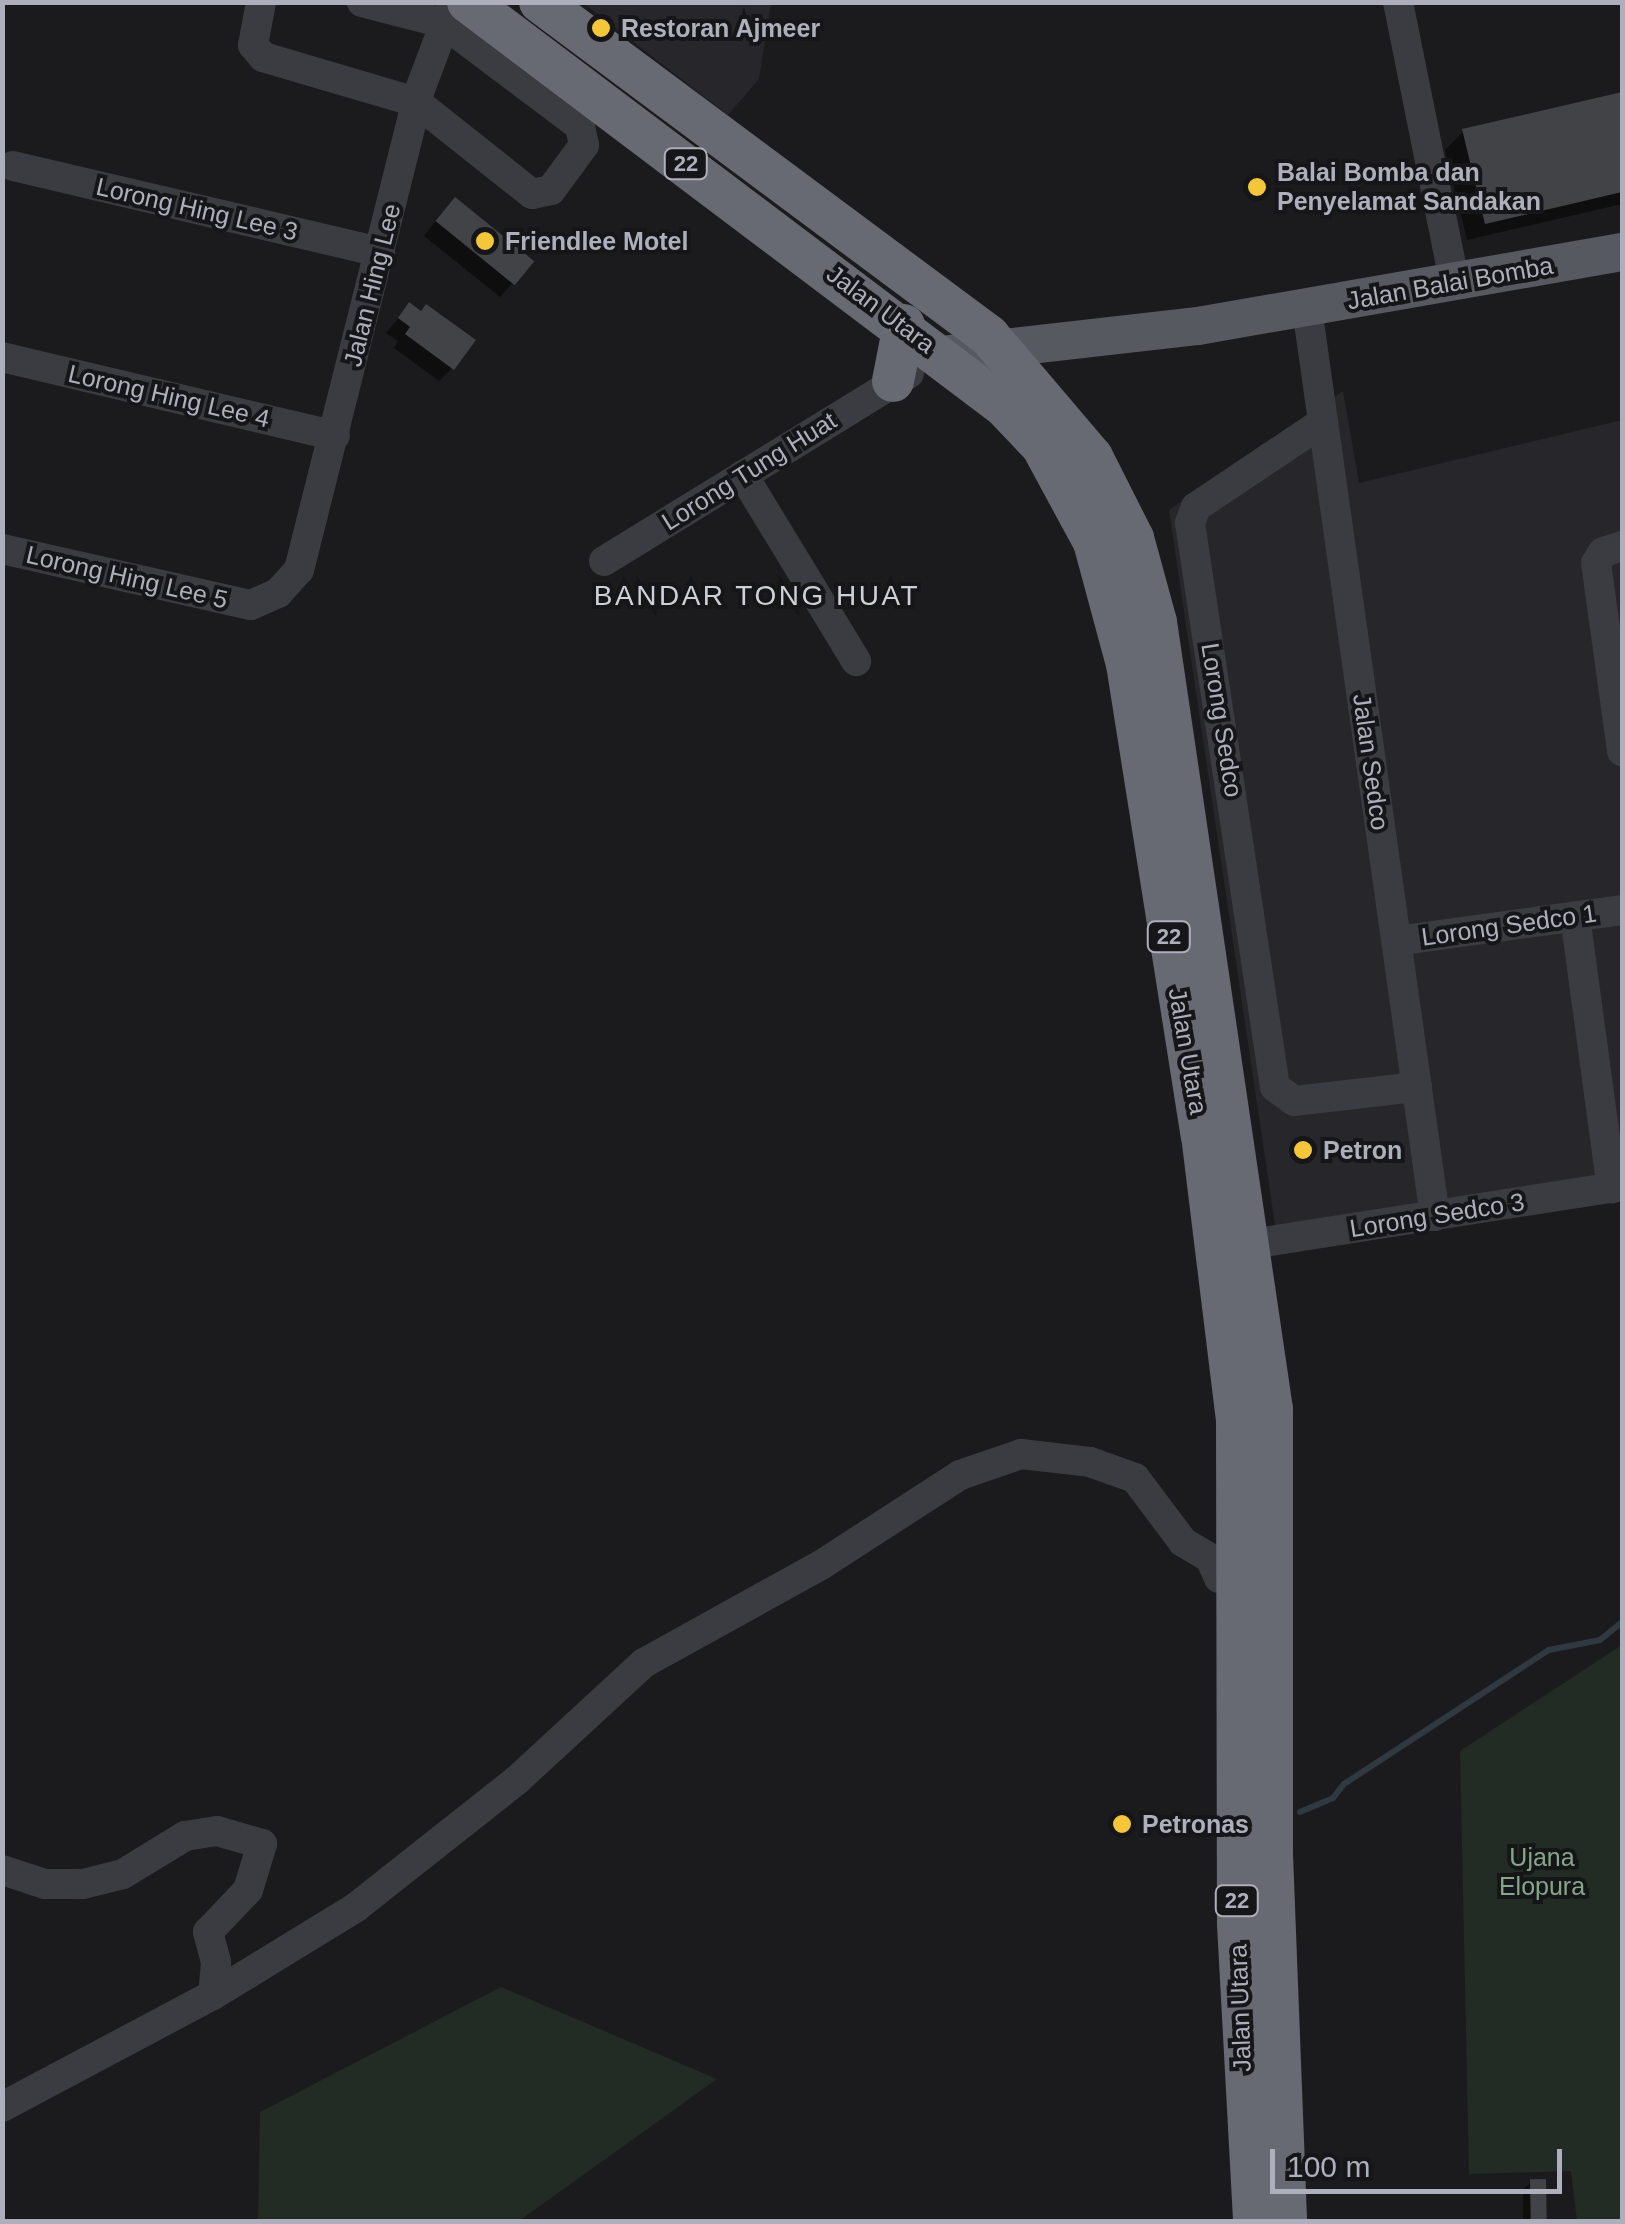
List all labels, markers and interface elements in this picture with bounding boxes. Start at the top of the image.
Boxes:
place label: Restoran Ajmeer [621,13,821,43]
marker: Restoran Ajmeer [590,17,612,39]
road number: 22 [664,147,708,181]
place label: Balai Bomba dan Penyelamat Sandakan [1277,158,1541,217]
street label: Lorong Hing Lee 3 [93,171,301,247]
marker: Balai Bomba dan Penyelamat Sandakan [1246,176,1268,198]
street label: Jalan Hing Lee [337,200,407,370]
place label: Friendlee Motel [505,226,688,256]
marker: Friendlee Motel [474,230,496,252]
street label: Jalan Balai Bomba [1345,250,1555,316]
street label: Jalan Utara [821,259,941,359]
street label: Lorong Hing Lee 4 [65,358,273,434]
street label: Lorong Tung Huat [656,405,842,537]
street label: Lorong Hing Lee 5 [23,539,231,615]
district label: BANDAR TONG HUAT [594,579,920,613]
street label: Lorong Sedco [1195,641,1249,799]
street label: Jalan Sedco [1347,692,1395,832]
street label: Lorong Sedco 1 [1420,898,1598,952]
road number: 22 [1146,920,1192,954]
street label: Jalan Utara [1162,985,1214,1117]
place label: Petron [1323,1135,1402,1165]
marker: Petron [1292,1139,1314,1161]
street label: Lorong Sedco 3 [1347,1186,1527,1244]
place label: Petronas [1142,1809,1249,1839]
marker: Petronas [1111,1813,1133,1835]
park label: Ujana Elopura [1499,1843,1585,1902]
road number: 22 [1214,1884,1260,1918]
street label: Jalan Utara [1223,1944,1257,2072]
scale bar [1275,2129,1568,2191]
text: 100 m [1287,2150,1370,2183]

